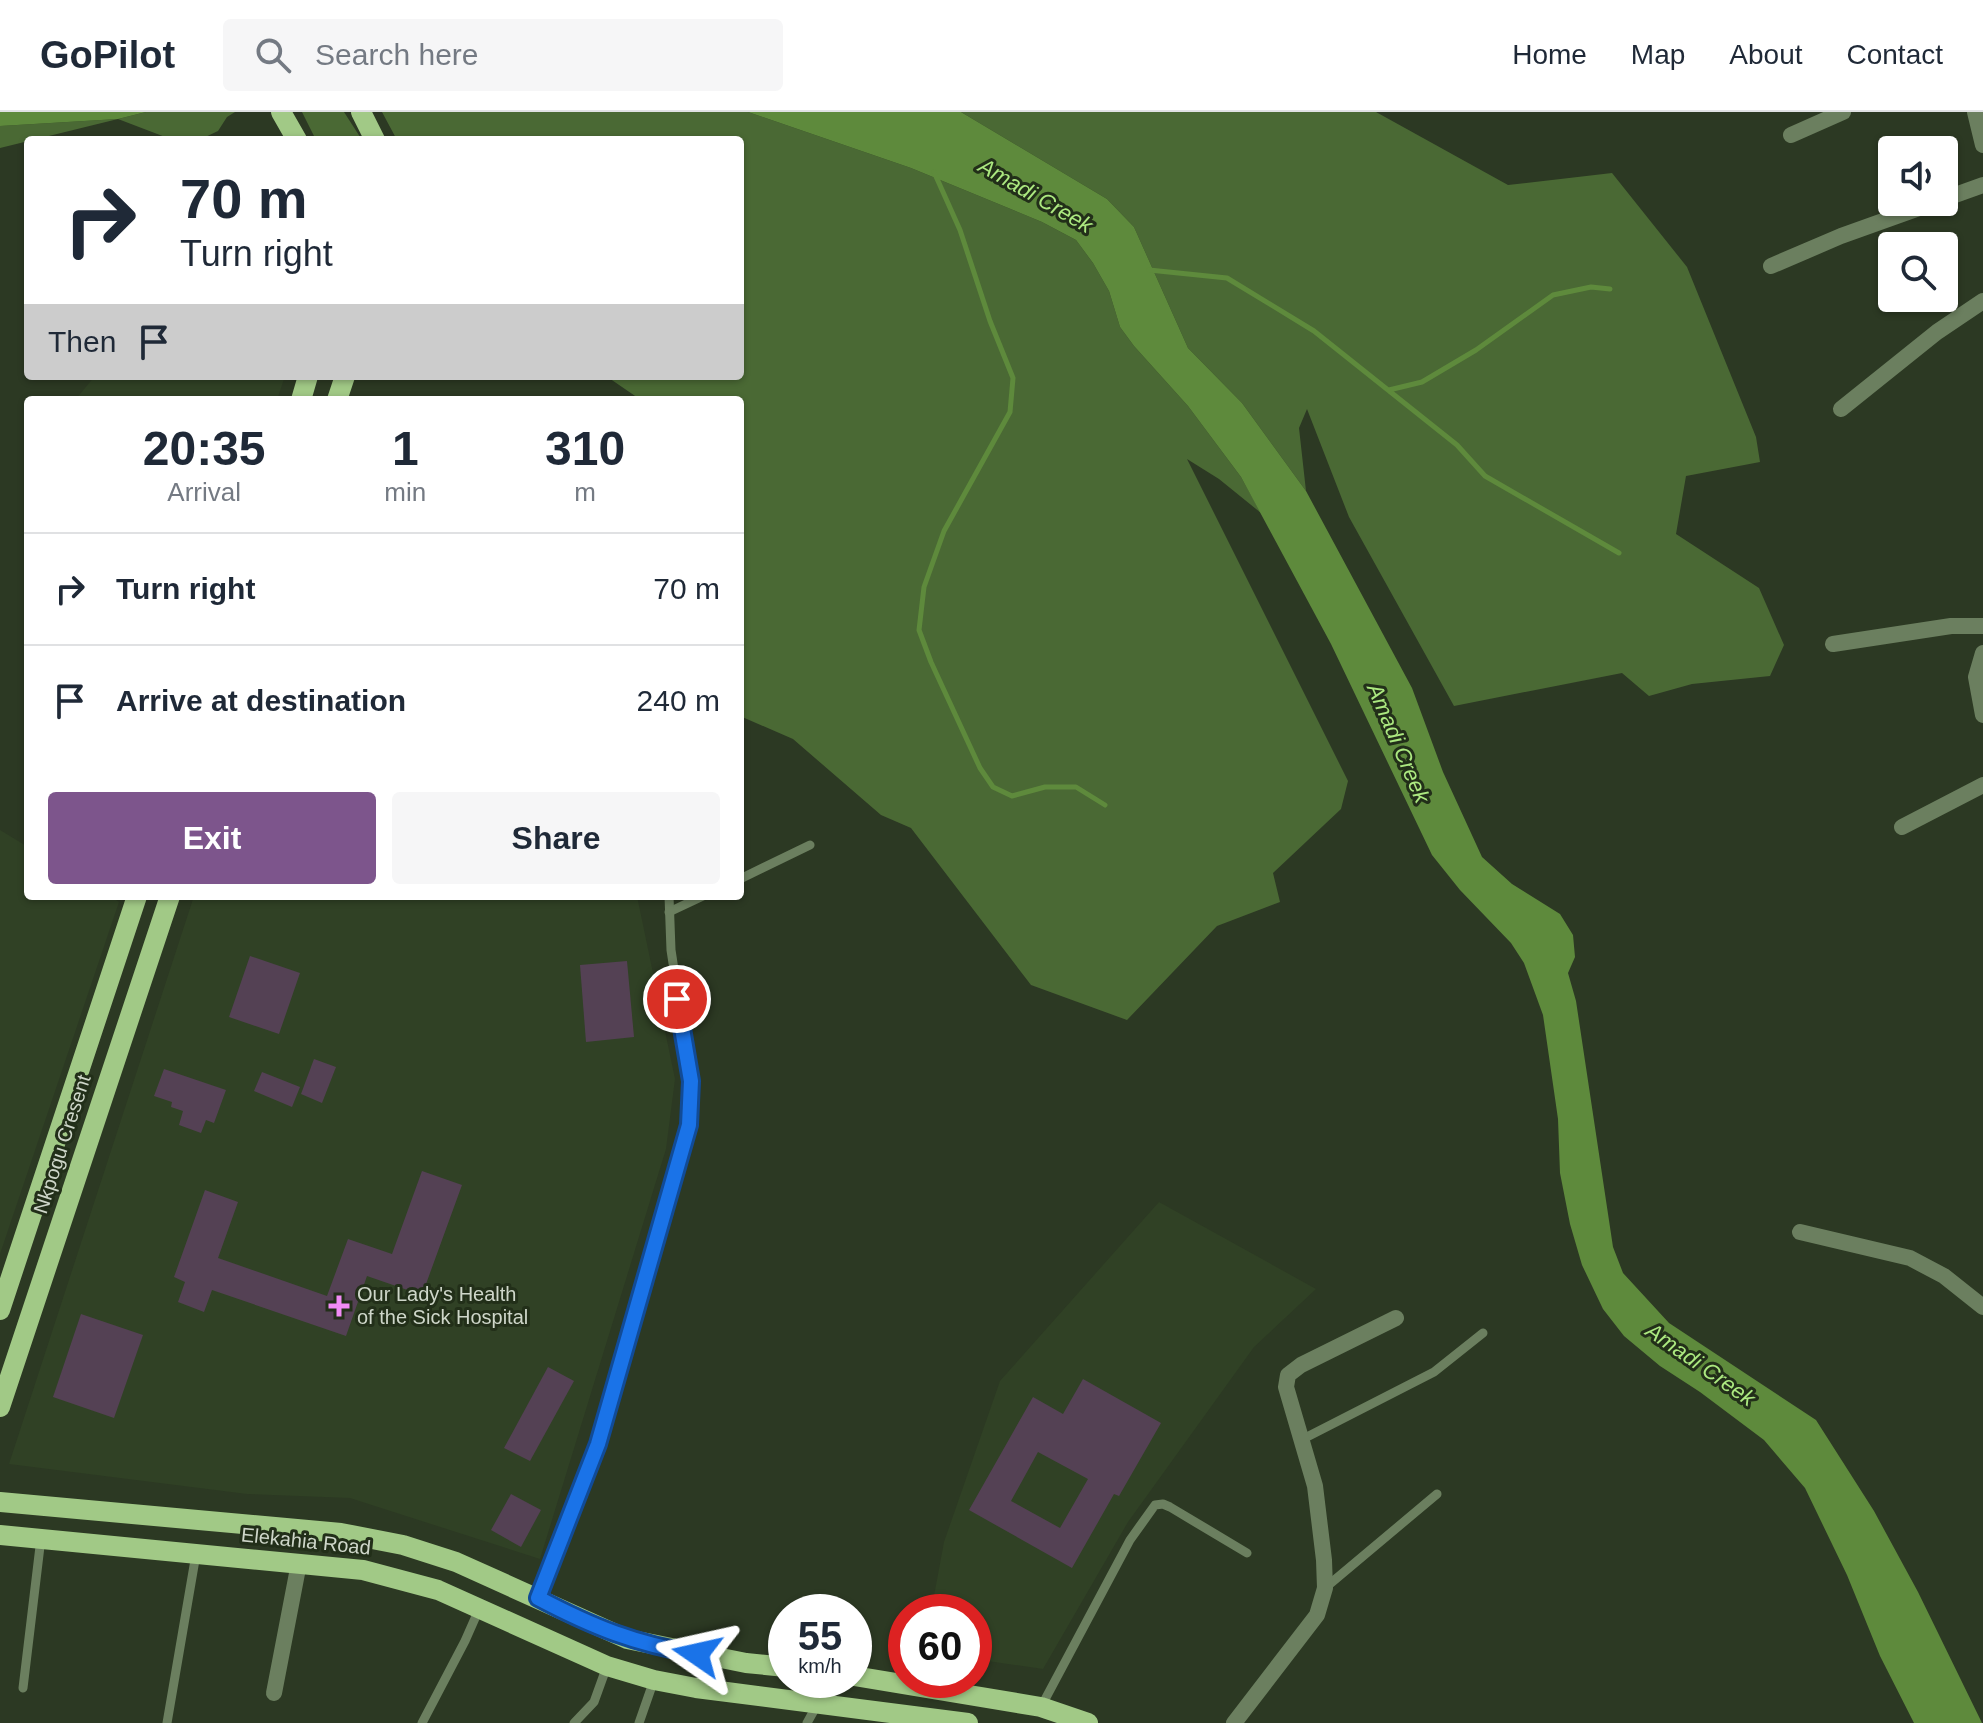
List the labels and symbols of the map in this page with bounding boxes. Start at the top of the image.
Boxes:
water label: Amadi Creek [973,152,1098,239]
water label: Amadi Creek [1361,678,1435,808]
pin [643,965,711,1033]
street label: Nkpogu Cresent [29,1071,95,1216]
place label: Our Lady's Health of the Sick Hospital [357,1283,528,1328]
marker: Our Lady's Health of the Sick Hospital [328,1295,350,1317]
water label: Amadi Creek [1640,1317,1761,1412]
street label: Elekahia Road [240,1523,372,1559]
speed limit sign: 60 [888,1594,992,1698]
position arrow [655,1612,739,1696]

